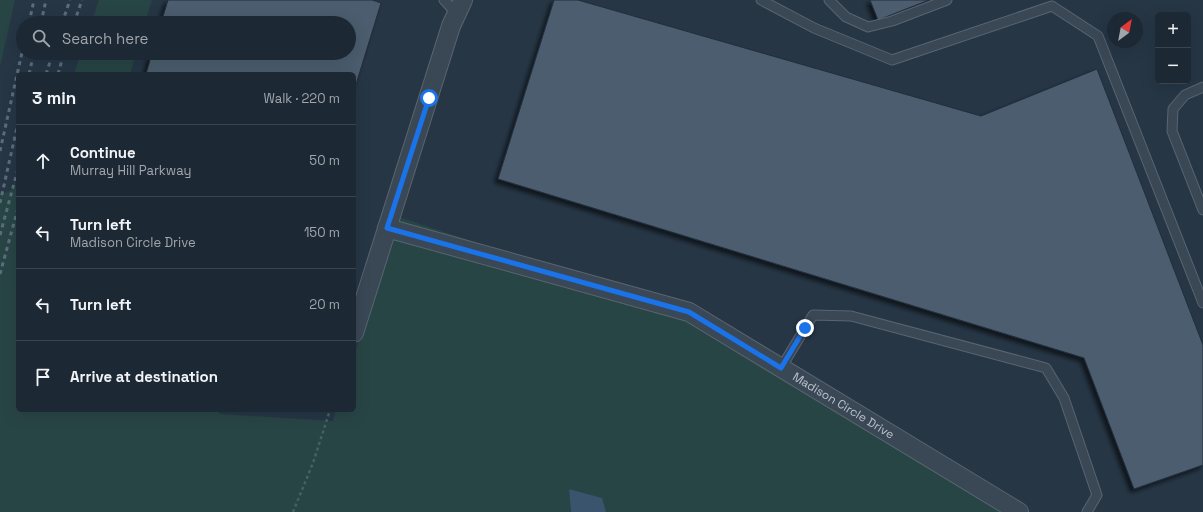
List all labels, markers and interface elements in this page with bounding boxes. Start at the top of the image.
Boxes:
north arrow [1107,12,1143,48]
map controls [1155,12,1191,84]
button: + [1155,12,1191,48]
search box [16,16,356,60]
icon: search [30,27,52,49]
text: Search here [62,29,148,48]
button: − [1155,48,1191,84]
text: 3 min [32,87,76,109]
route start [420,89,438,107]
text: Walk · 220 m [263,90,340,107]
text: Continue [70,143,136,162]
icon: ahead [32,150,54,172]
text: 50 m [309,152,340,169]
text: Murray Hill Parkway [70,162,191,179]
text: Turn left [70,215,132,234]
icon: left [32,222,54,244]
text: 150 m [304,224,340,241]
text: Madison Circle Drive [70,234,196,251]
icon: left [32,294,54,316]
text: Turn left [70,295,132,314]
text: 20 m [309,296,340,313]
route end [796,319,814,337]
icon: arrive [32,366,54,388]
text: Arrive at destination [70,367,218,386]
street label: Madison Circle Drive [790,369,897,443]

